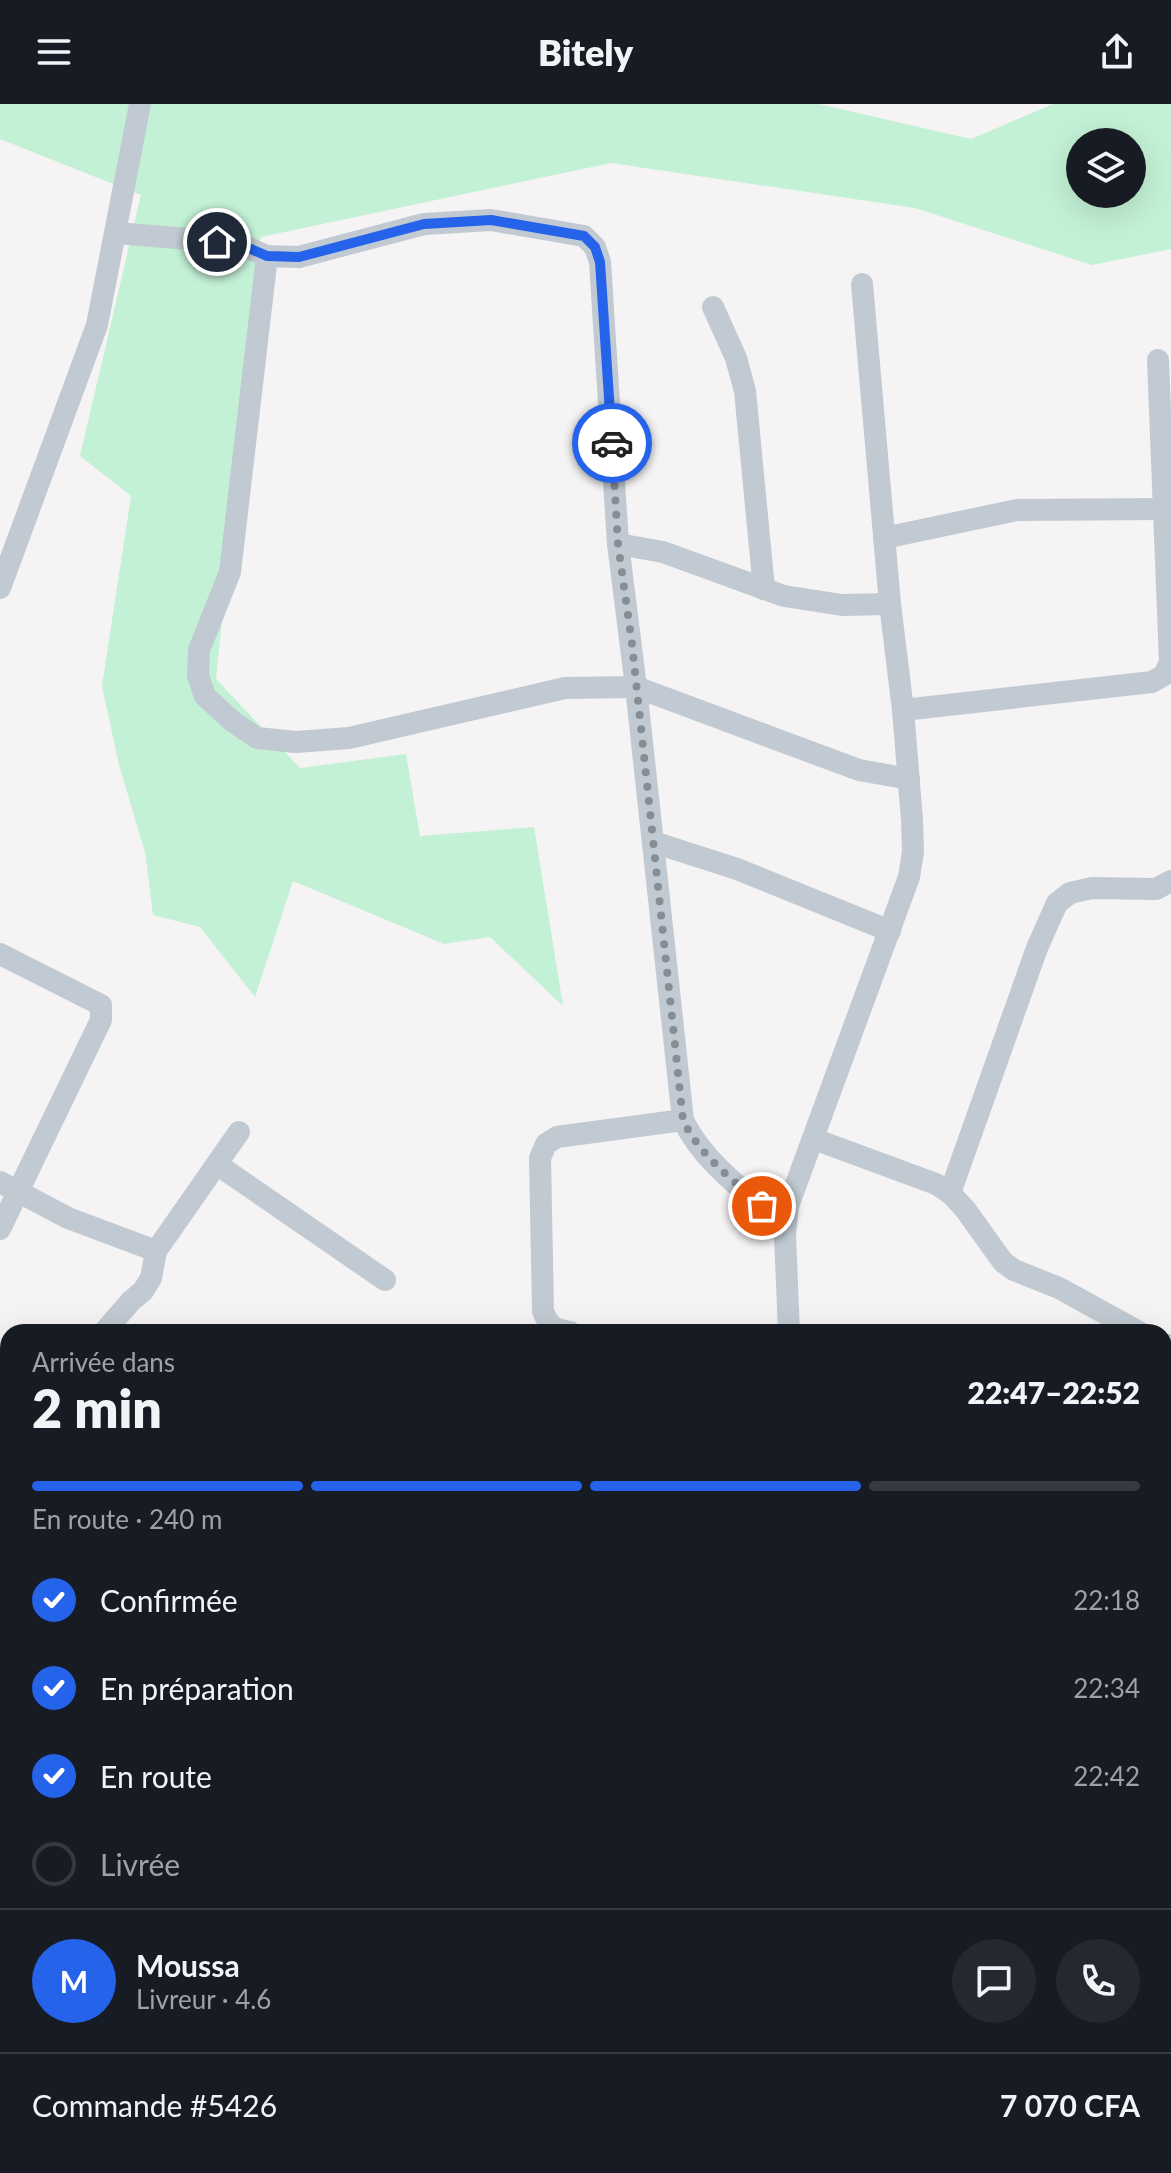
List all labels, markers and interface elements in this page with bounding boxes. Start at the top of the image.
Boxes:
icon: menu [32,30,76,74]
text: Bitely [538,30,633,74]
icon: share [1095,30,1139,74]
map controls [1066,128,1146,208]
button: layers [1066,128,1146,208]
pin [183,208,251,276]
icon: home [195,220,239,264]
courier [572,403,652,483]
icon: car [590,421,634,465]
pin [728,1172,796,1240]
icon: bag [740,1184,784,1228]
text: Arrivée dans [32,1346,175,1378]
text: 22:47–22:52 [967,1374,1140,1410]
text: 2 min [32,1377,162,1439]
text: En route · 240 m [32,1503,222,1535]
icon: check [32,1578,76,1622]
text: Confirmée [100,1582,238,1618]
text: 22:18 [1073,1584,1140,1616]
icon: check [32,1666,76,1710]
text: En préparation [100,1670,294,1706]
text: 22:34 [1073,1672,1140,1704]
icon: check [32,1754,76,1798]
text: En route [100,1758,212,1794]
text: 22:42 [1073,1760,1140,1792]
text: Livrée [100,1846,180,1882]
button: chat [952,1939,1036,2023]
button: phone [1056,1939,1140,2023]
text: Moussa [136,1947,240,1983]
text: M [60,1963,88,1999]
text: Livreur · 4.6 [136,1983,271,2015]
text: Commande #5426 [32,2087,277,2123]
text: 7 070 CFA [1000,2087,1140,2123]

